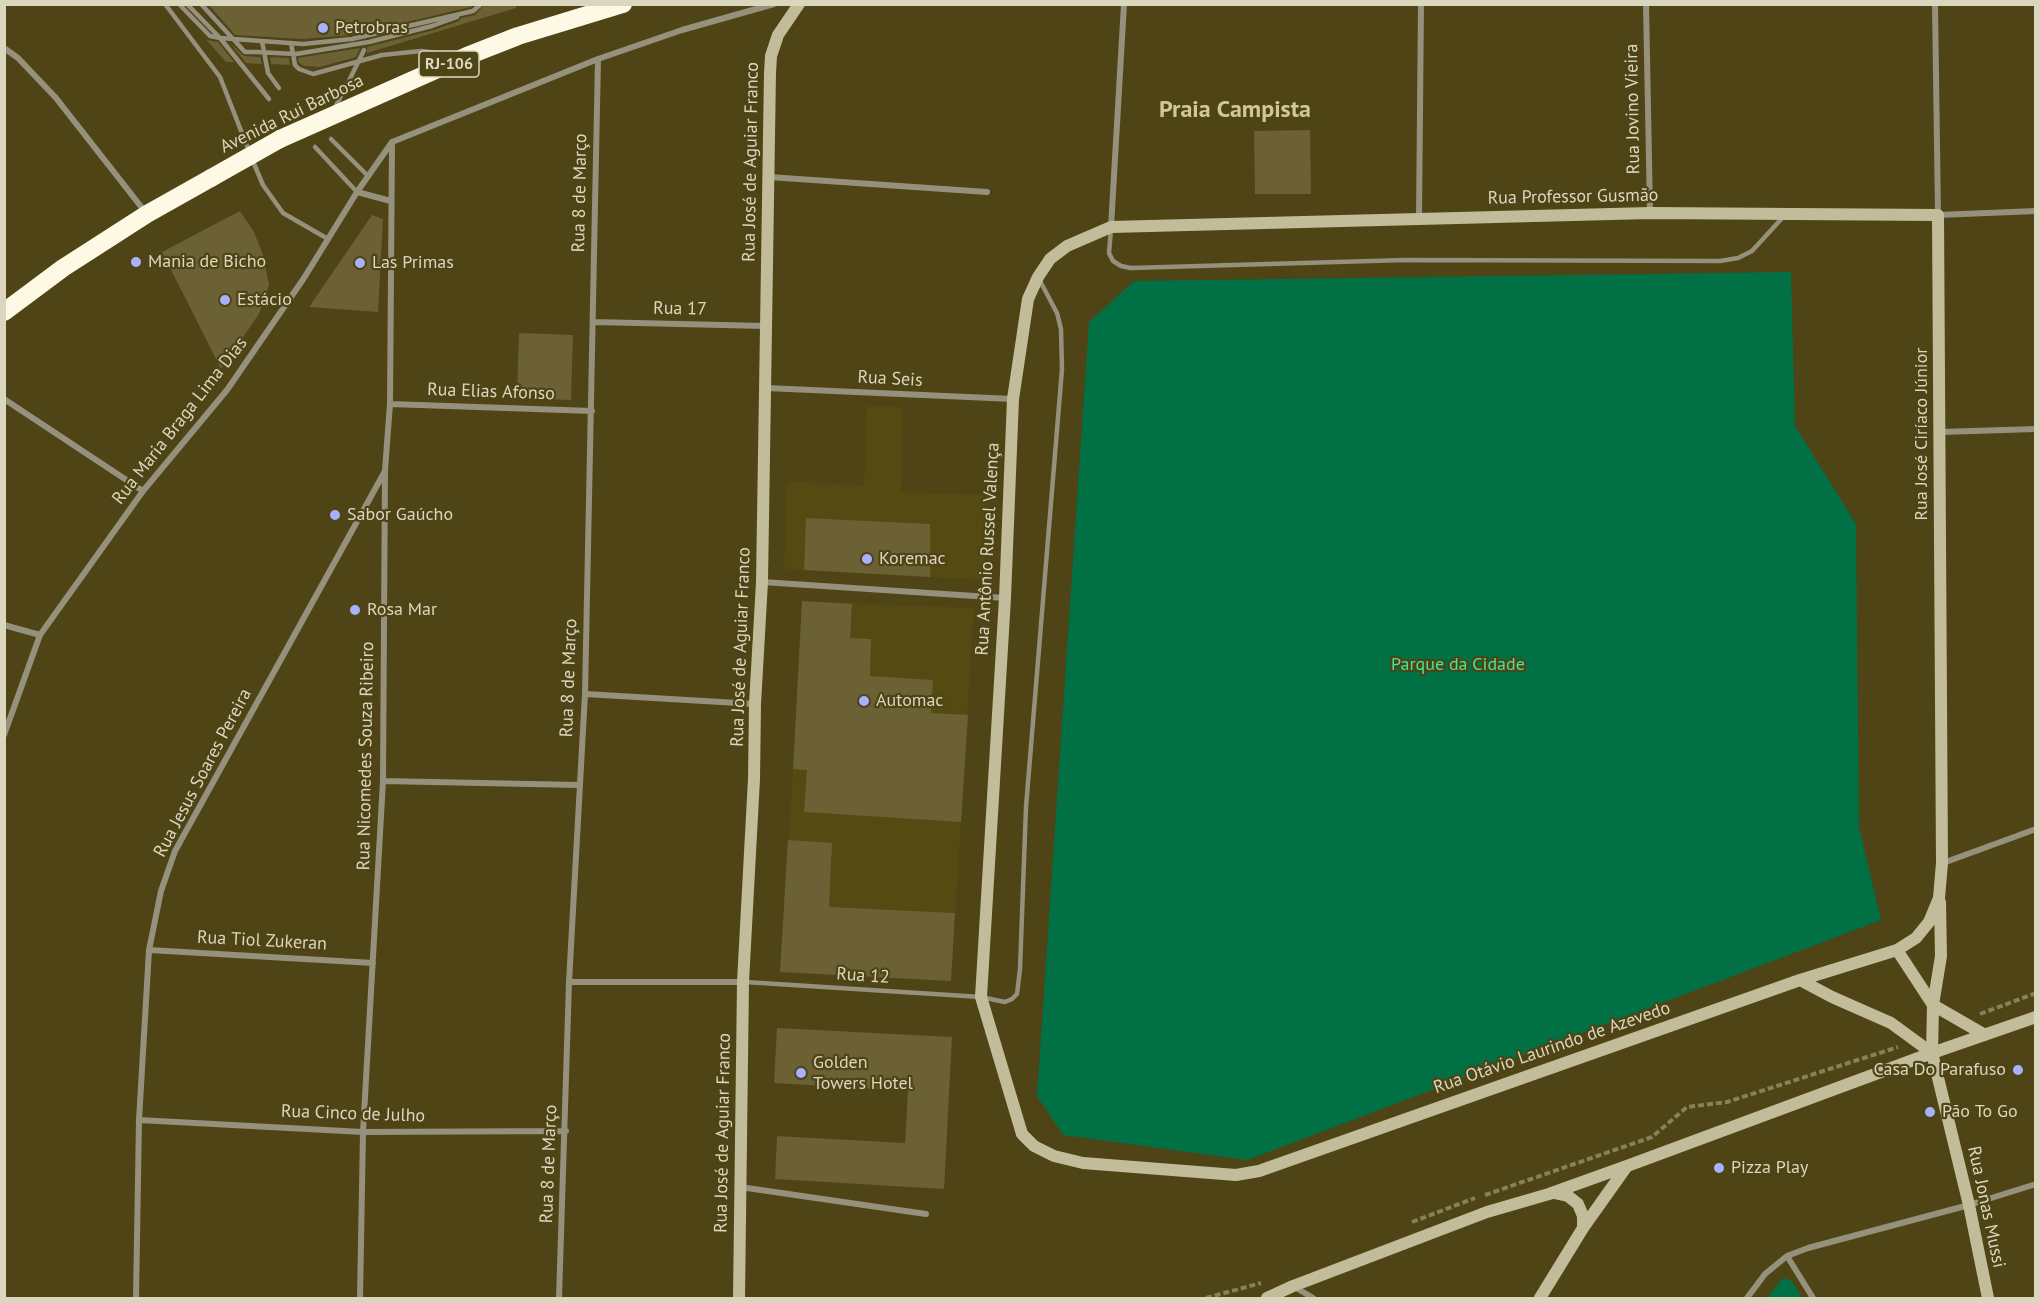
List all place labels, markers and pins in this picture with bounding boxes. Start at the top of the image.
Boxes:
place label: Petrobras [335,17,408,39]
marker: Petrobras [316,21,330,35]
place label: Mania de Bicho [148,251,266,273]
place label: Las Primas [372,252,454,274]
marker: Mania de Bicho [129,255,143,269]
marker: Las Primas [353,256,367,270]
place label: Estácio [237,289,292,311]
marker: Estácio [218,293,232,307]
place label: Sabor Gaúcho [347,504,453,526]
marker: Sabor Gaúcho [328,508,342,522]
place label: Koremac [879,548,946,570]
marker: Koremac [860,552,874,566]
place label: Rosa Mar [367,599,437,621]
marker: Rosa Mar [348,603,362,617]
place label: Automac [876,690,943,712]
marker: Automac [857,694,871,708]
place label: Golden Towers Hotel [813,1052,913,1094]
place label: Casa Do Parafuso [1873,1059,2006,1081]
marker: Casa Do Parafuso [2011,1063,2025,1077]
marker: Golden Towers Hotel [794,1066,808,1080]
place label: Pão To Go [1942,1101,2018,1123]
marker: Pão To Go [1923,1105,1937,1119]
place label: Pizza Play [1731,1157,1808,1179]
marker: Pizza Play [1712,1161,1726,1175]

